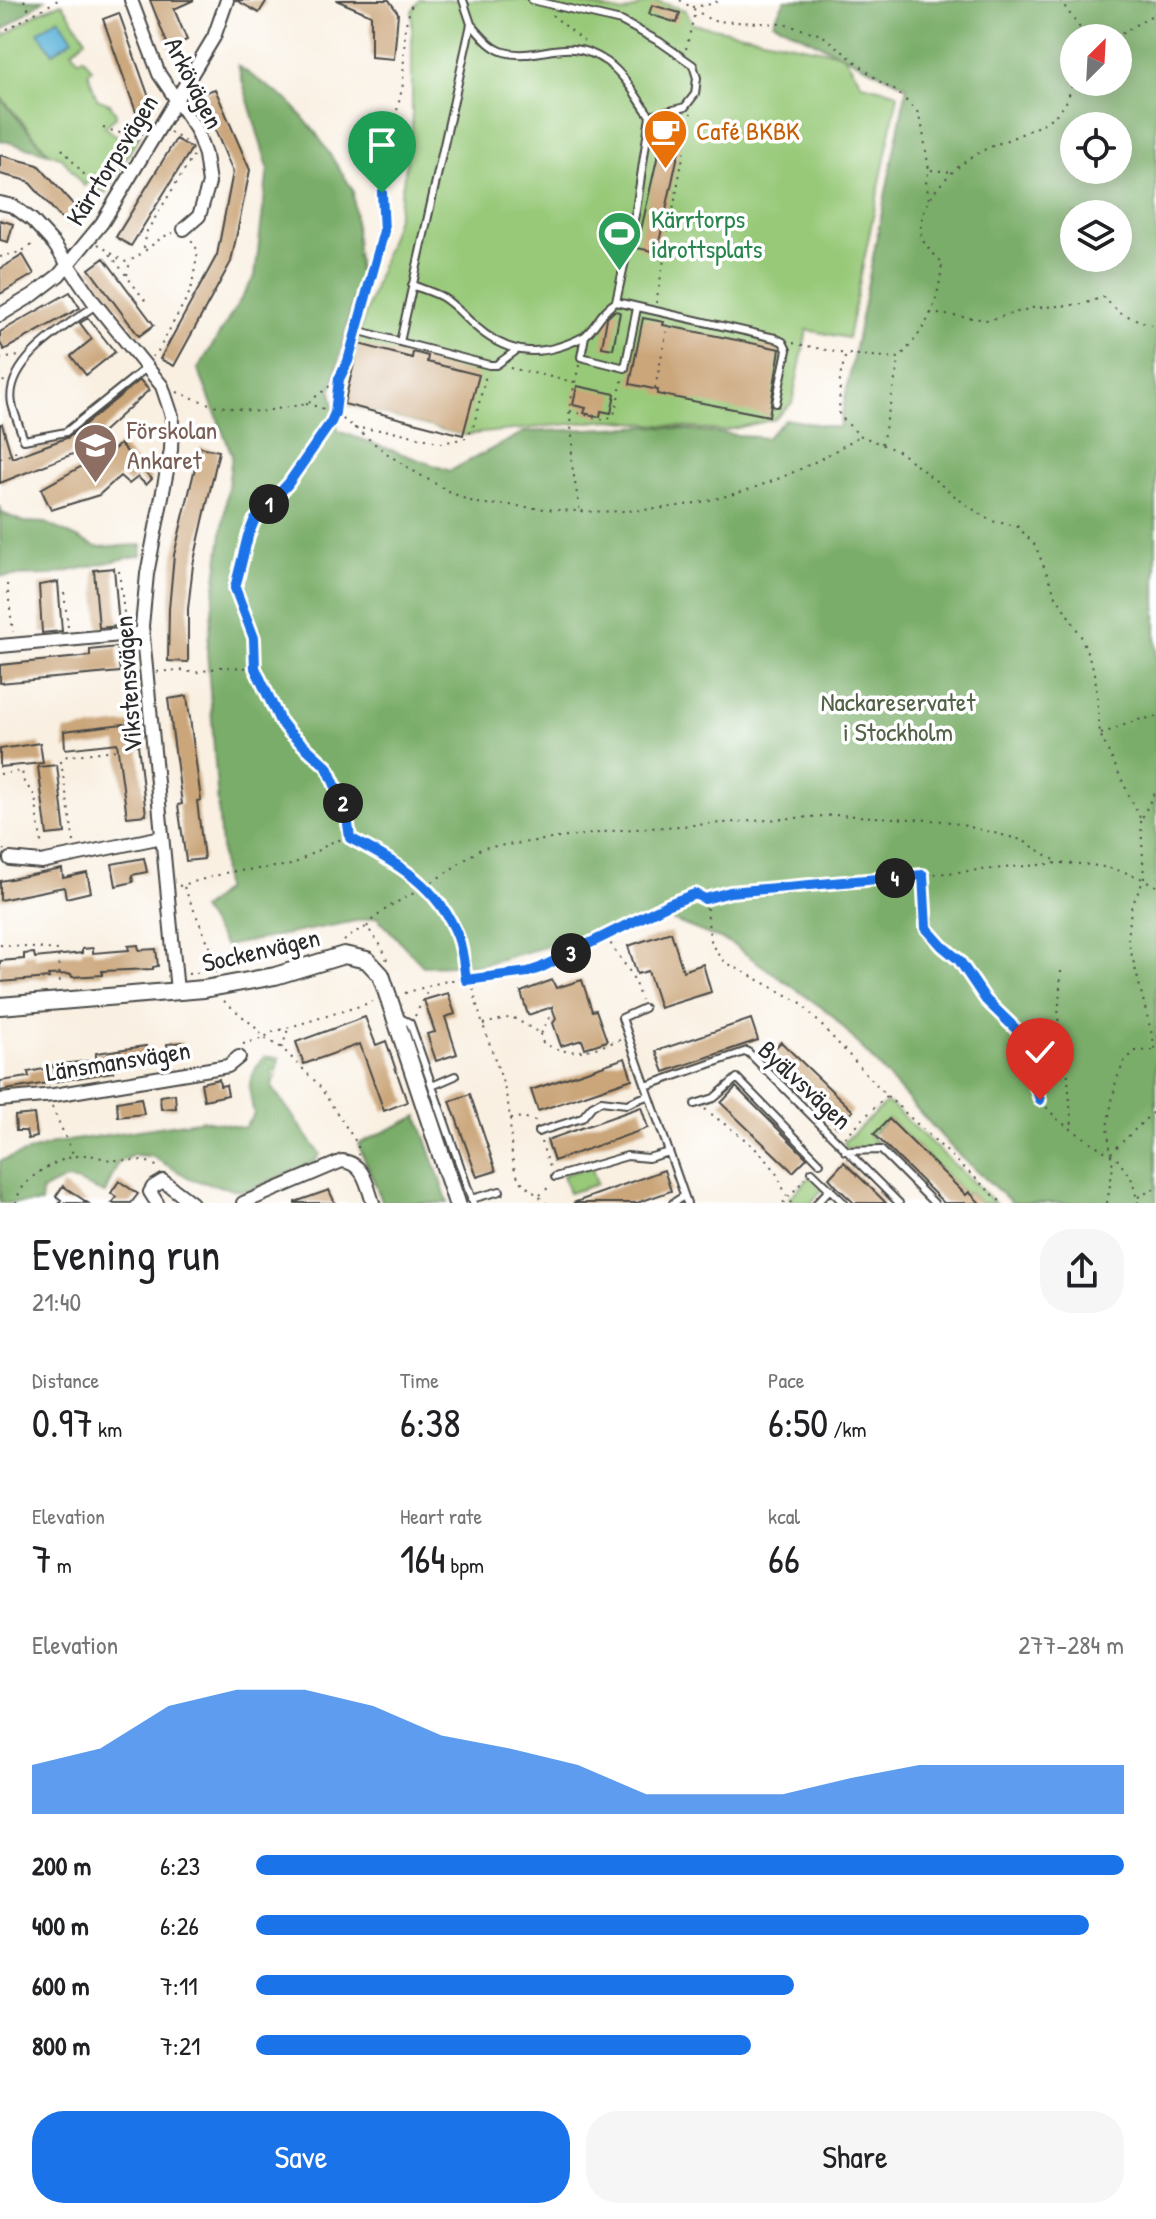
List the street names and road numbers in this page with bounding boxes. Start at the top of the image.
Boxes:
street label: Arkövägen [157,31,232,134]
street label: Kärrtorpsvägen [57,87,166,232]
street label: Vikstensvägen [105,615,150,753]
street label: Sockenvägen [199,919,323,980]
street label: Länsmansvägen [43,1032,193,1089]
street label: Byälvsvägen [751,1032,860,1137]

